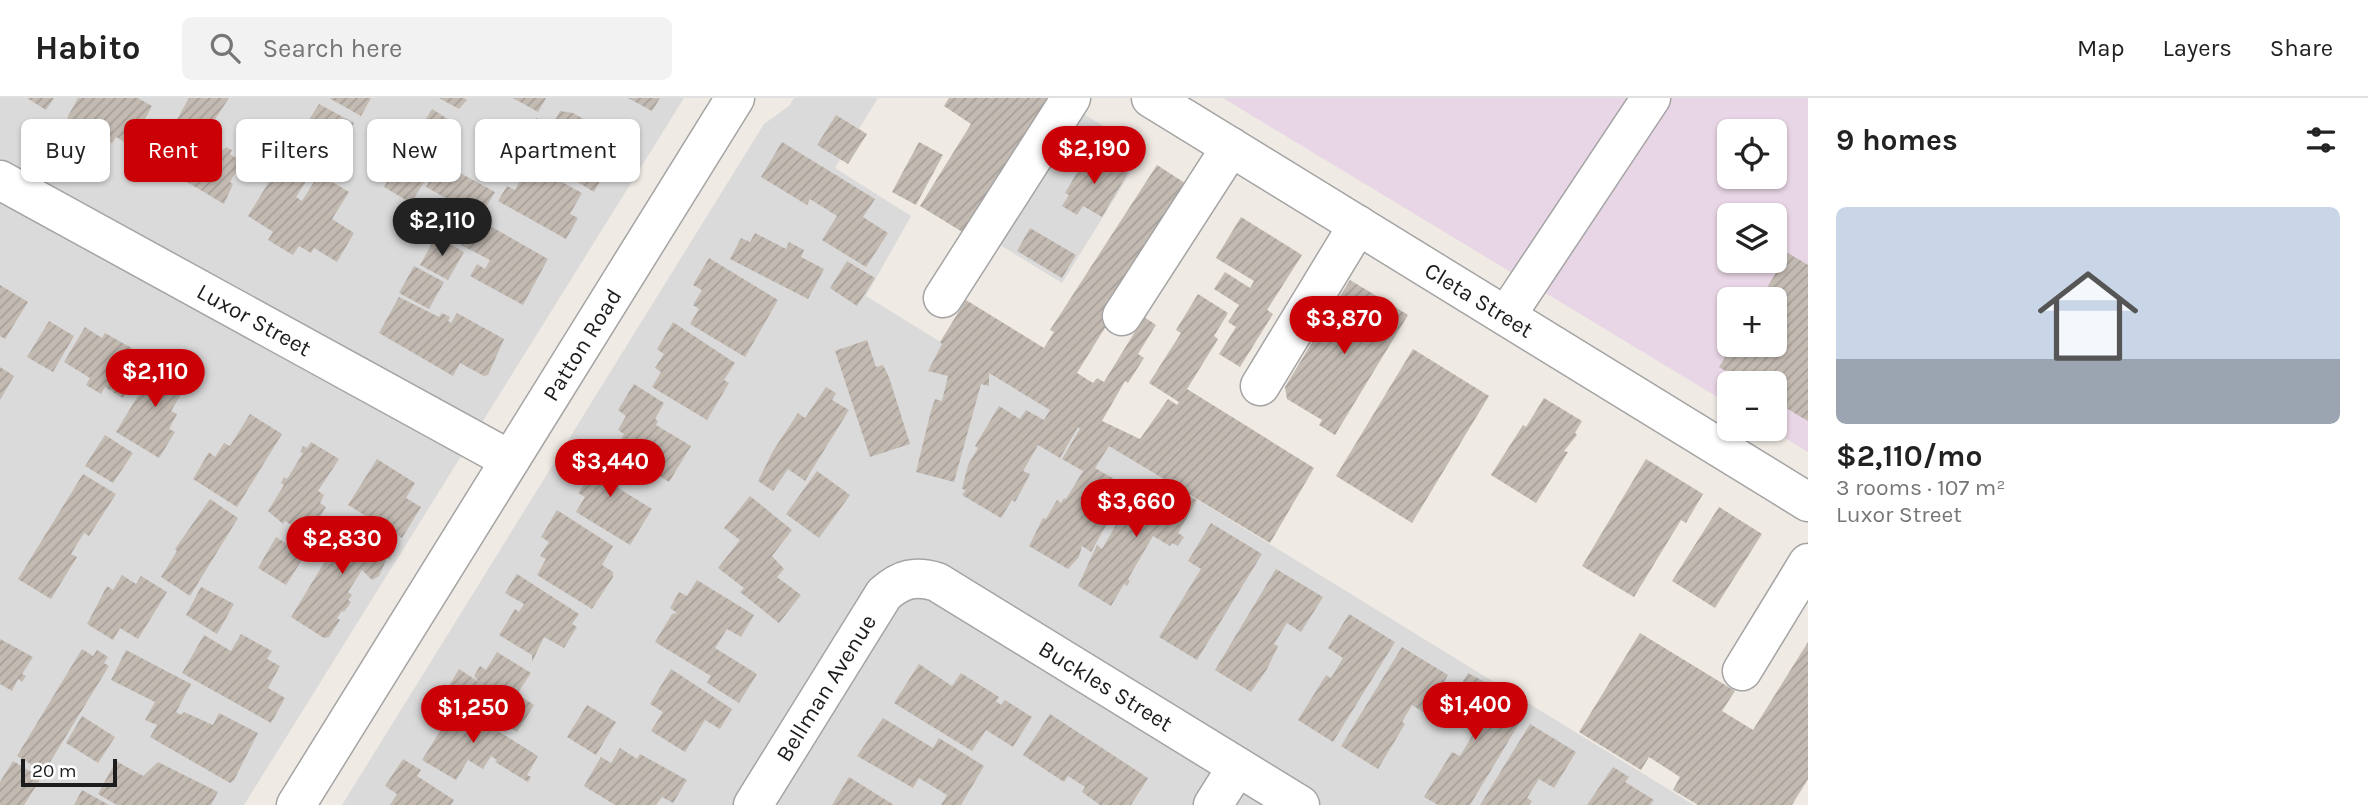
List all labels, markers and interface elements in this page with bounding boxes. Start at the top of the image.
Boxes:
search box [182,17,672,80]
text: Habito [35,29,140,67]
icon: search [206,29,244,67]
text: Search here [262,33,402,64]
text: Map [2077,34,2125,62]
text: Layers [2163,34,2232,62]
text: Share [2270,34,2333,62]
chip: Buy [21,119,110,182]
chip: Rent [124,119,222,182]
chip: Filters [236,119,353,182]
chip: New [367,119,461,182]
chip: Apartment [475,119,640,182]
map controls [1717,119,1787,441]
button: locate [1717,119,1787,189]
icon: filters [2302,121,2340,159]
text: 9 homes [1836,122,1958,158]
pin: $2,190 [1037,126,1151,186]
text: $2,190 [1058,135,1130,162]
pin: $2,110 [385,198,499,258]
button: layers [1717,203,1787,273]
text: $2,110 [409,207,475,234]
icon: home [2025,253,2151,379]
street label: Cleta Street [1420,256,1538,343]
street label: Luxor Street [192,277,316,362]
street label: Patton Road [537,283,627,406]
button: + [1717,287,1787,357]
pin: $3,870 [1287,296,1401,356]
text: $3,870 [1306,305,1382,332]
pin: $2,110 [98,350,212,409]
text: $2,110 [122,358,188,385]
button: − [1717,371,1787,441]
text: $2,110/mo [1836,438,1982,474]
pin: $3,440 [553,440,667,499]
text: $3,440 [571,448,649,475]
text: 3 rooms · 107 m² [1836,474,2005,501]
pin: $3,660 [1079,480,1193,539]
text: $3,660 [1097,488,1175,515]
text: Luxor Street [1836,501,1962,528]
pin: $2,830 [285,517,399,576]
text: $2,830 [302,525,382,552]
street label: Bellman Avenue [770,609,882,766]
street label: Buckles Street [1034,634,1178,737]
pin: $1,400 [1418,682,1532,742]
pin: $1,250 [416,686,530,745]
text: $1,400 [1439,691,1511,718]
text: $1,250 [437,694,509,721]
scale bar [21,756,117,788]
text: 20 m [32,760,77,782]

